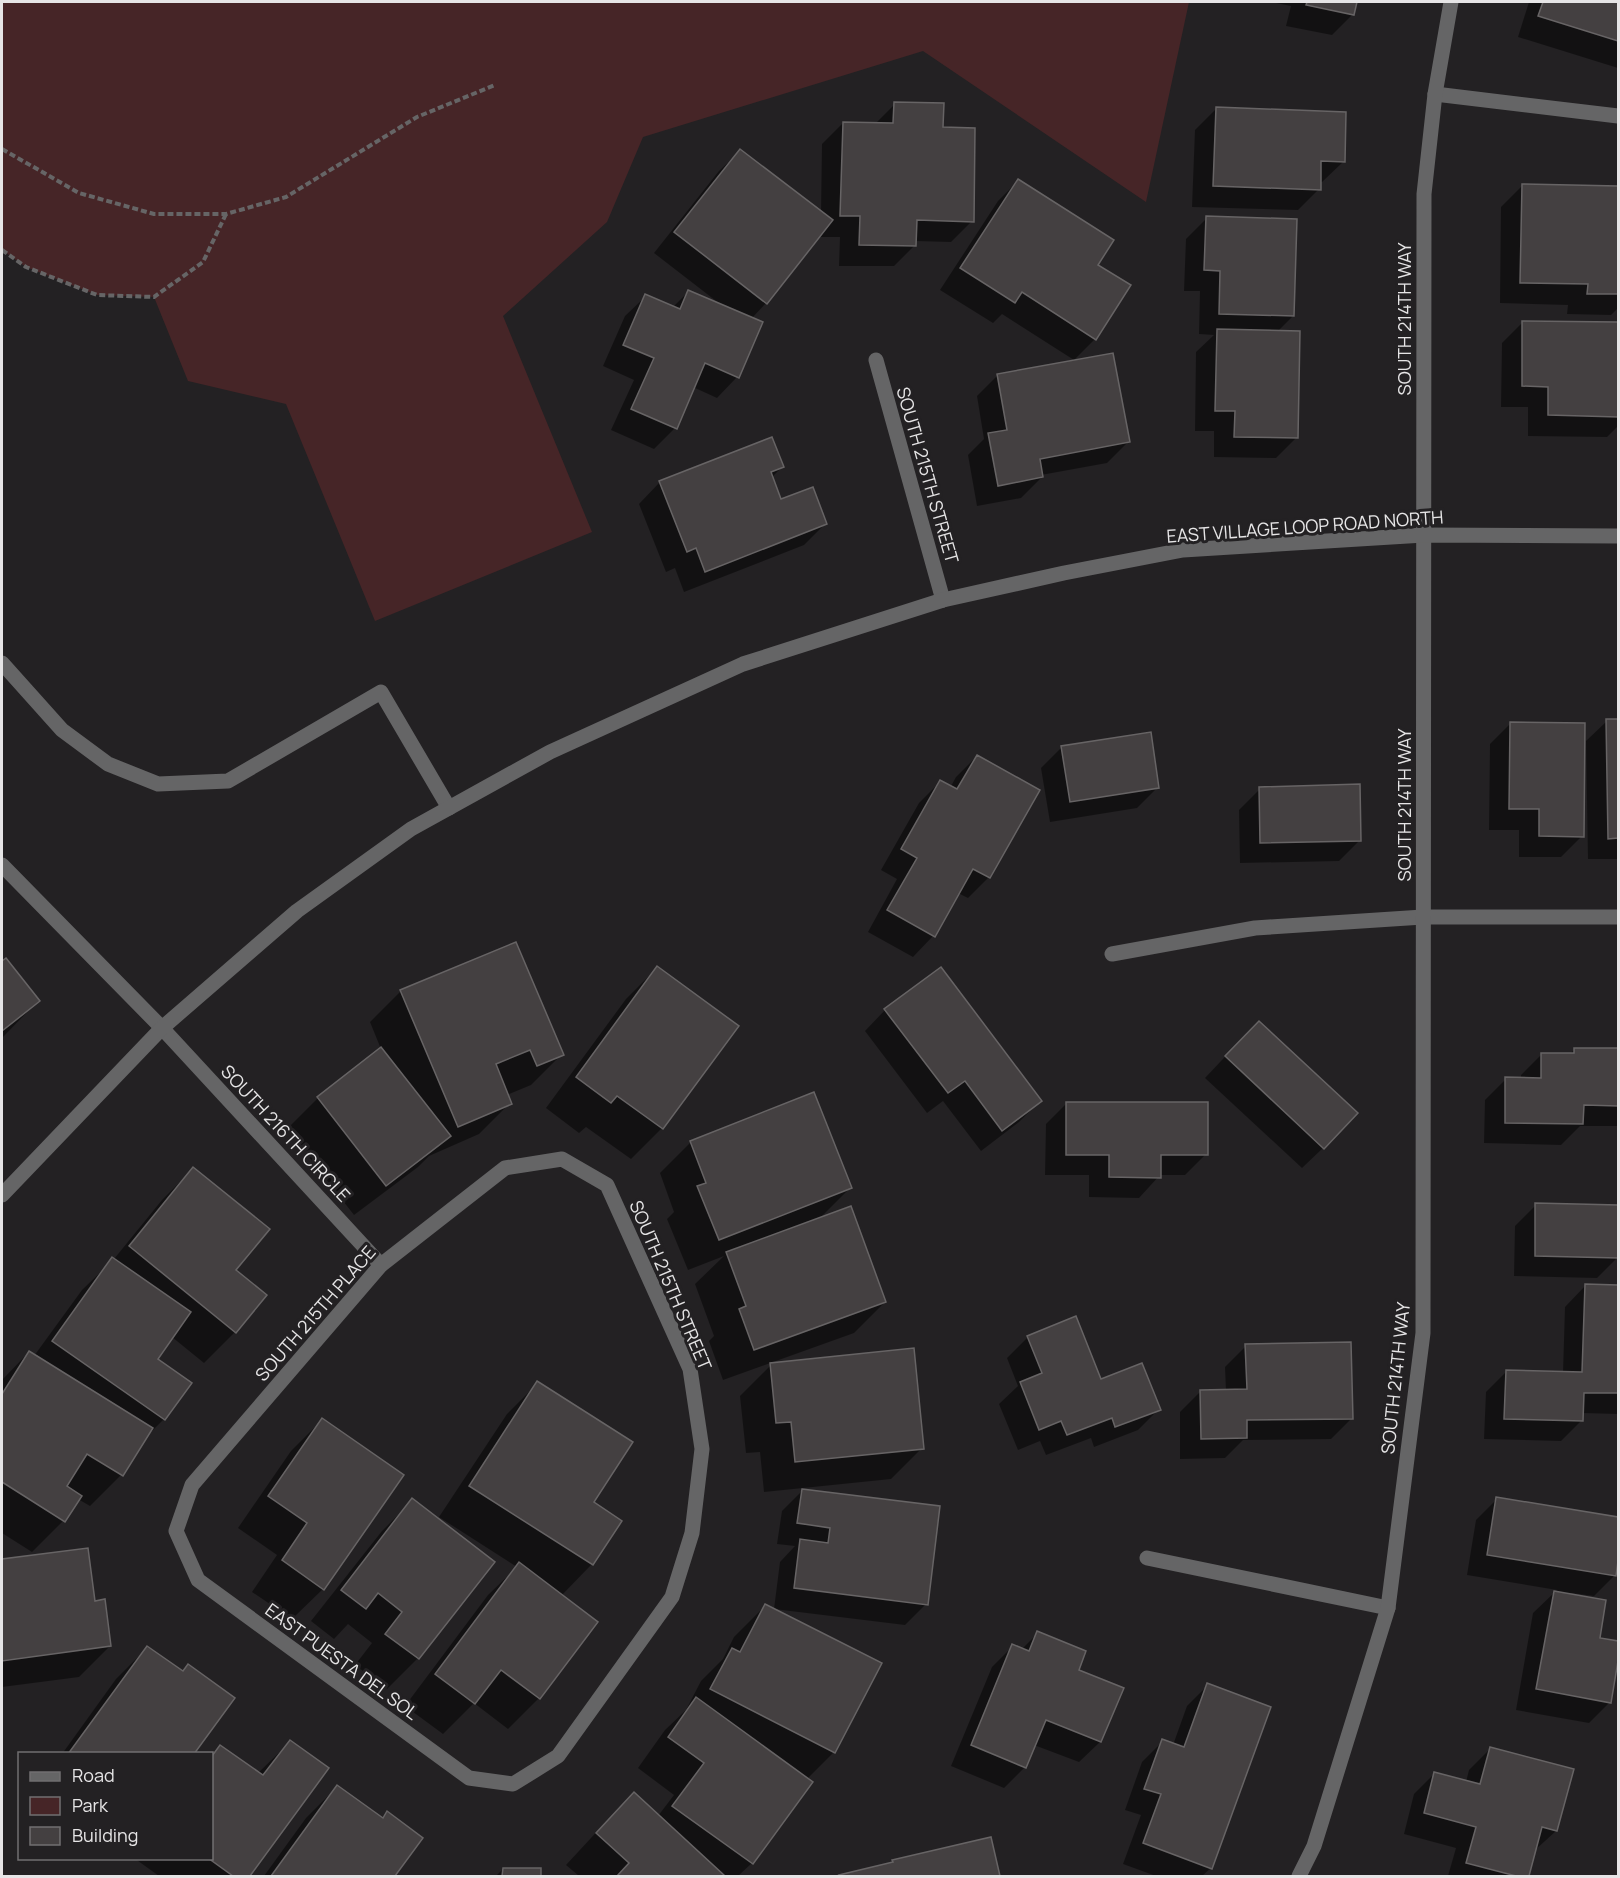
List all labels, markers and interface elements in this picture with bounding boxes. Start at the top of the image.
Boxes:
street label: SOUTH 214TH WAY [1392,242,1416,395]
street label: SOUTH 215TH STREET [891,384,965,566]
street label: EAST VILLAGE LOOP ROAD NORTH [1166,504,1444,548]
street label: SOUTH 214TH WAY [1392,728,1416,881]
street label: SOUTH 216TH CIRCLE [216,1059,356,1207]
street label: SOUTH 215TH STREET [624,1196,718,1374]
street label: SOUTH 215TH PLACE [250,1240,380,1386]
street label: SOUTH 214TH WAY [1375,1300,1415,1455]
street label: EAST PUESTA DEL SOL [261,1597,423,1725]
legend [18,1752,213,1860]
text: Road [72,1763,115,1787]
text: Park [72,1793,109,1817]
text: Building [72,1823,138,1847]

